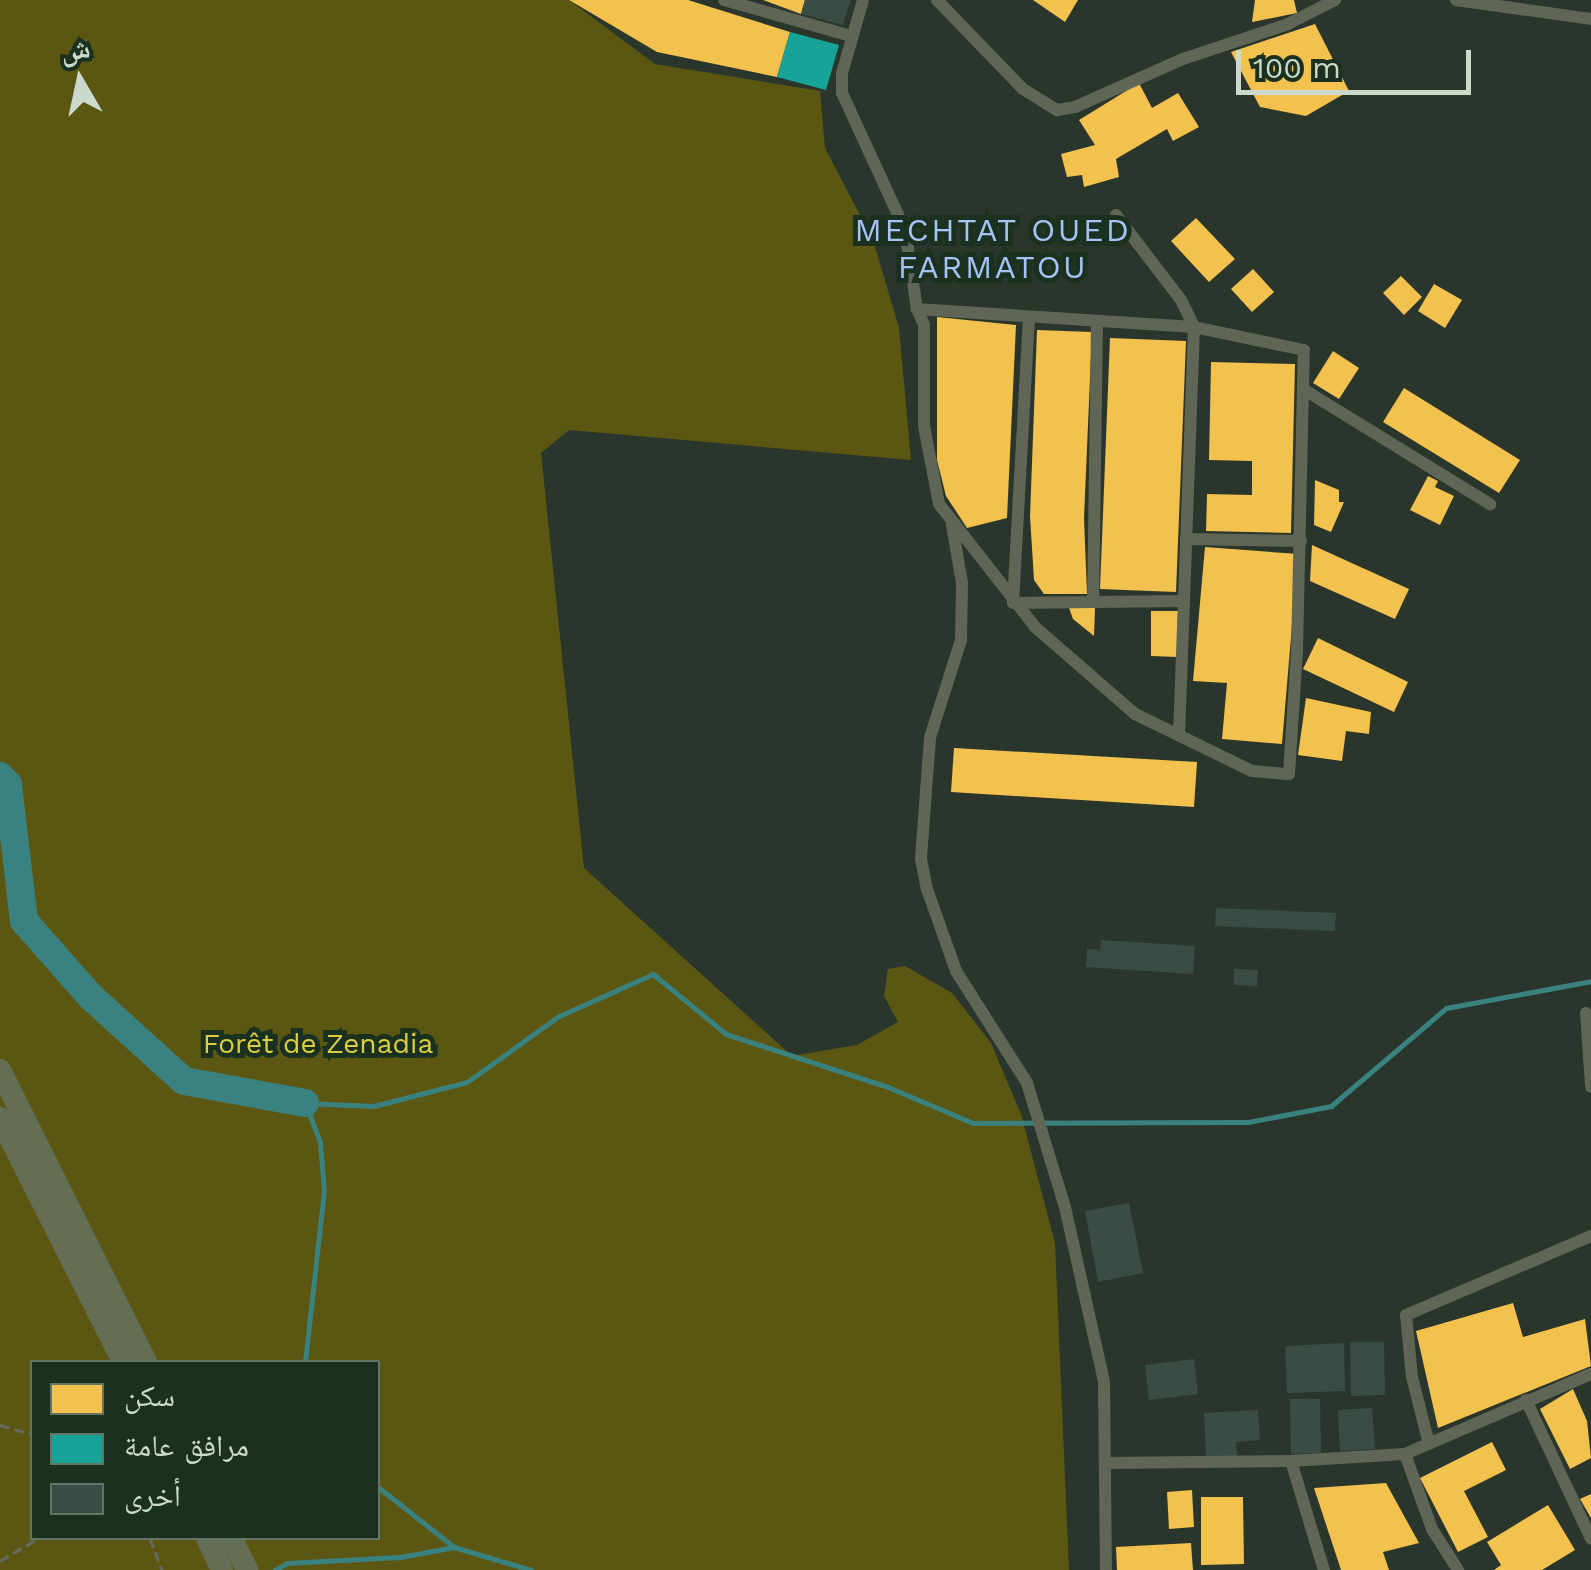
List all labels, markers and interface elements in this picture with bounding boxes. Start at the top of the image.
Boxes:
north arrow [30,30,130,130]
scale bar [1241,30,1476,92]
text: ش [58,31,92,68]
text: 100 m [1253,50,1341,85]
district label: MECHTAT OUED FARMATOU [854,212,1132,287]
park label: Forêt de Zenadia [203,1027,433,1061]
legend [30,1360,380,1540]
text: سكن [124,1378,175,1413]
text: مرافق عامة [124,1428,249,1463]
text: أخرى [124,1478,181,1513]

